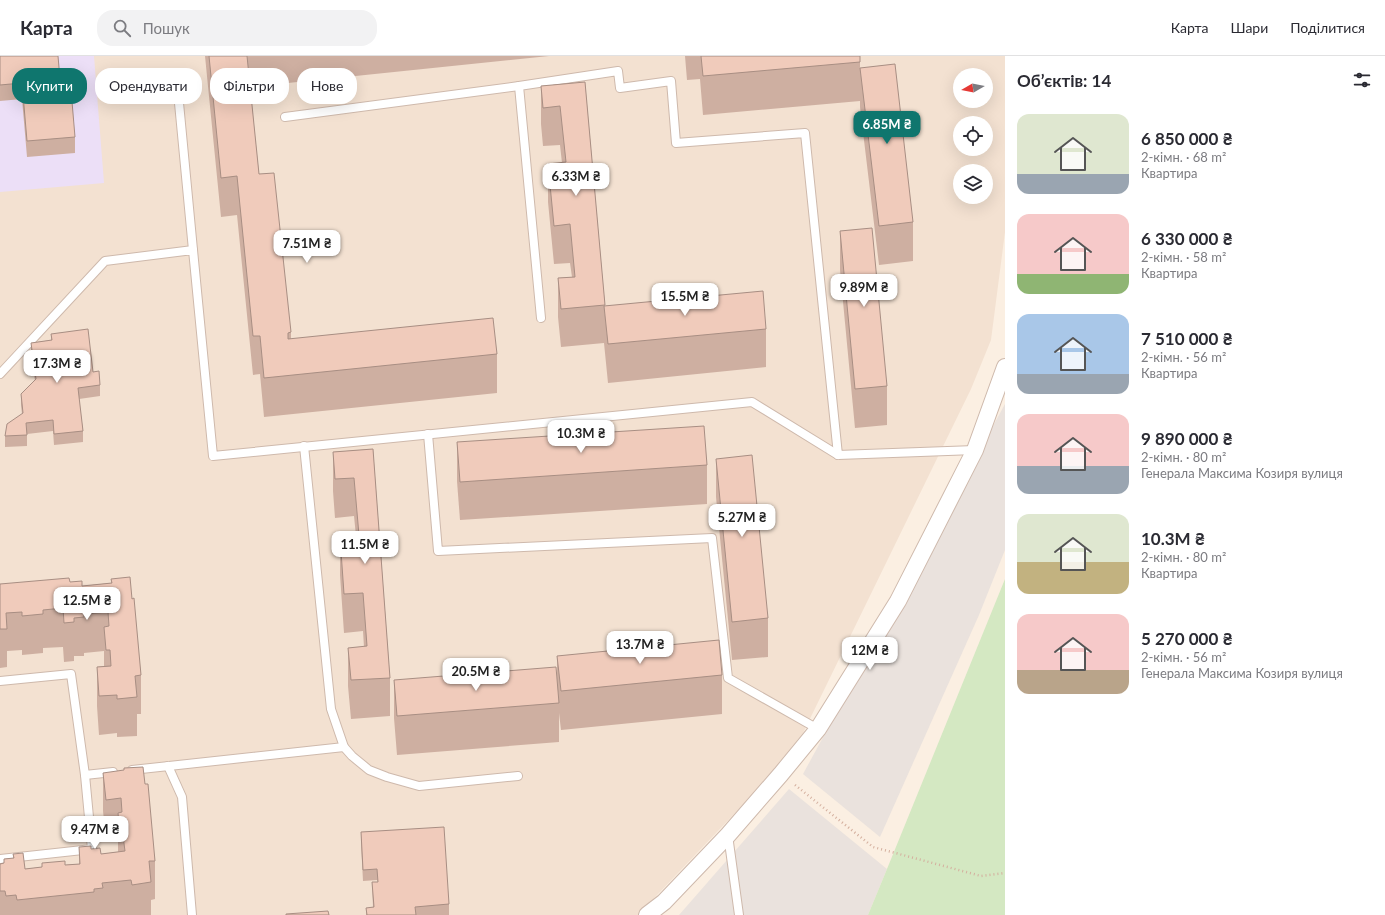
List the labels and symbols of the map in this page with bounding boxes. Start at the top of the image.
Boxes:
north arrow [953,68,993,108]
pin: 6.85M ₴ [850,111,924,145]
pin: 6.33M ₴ [539,163,613,197]
pin: 7.51M ₴ [270,230,344,264]
pin: 9.89M ₴ [827,274,901,308]
pin: 15.5M ₴ [648,283,722,317]
pin: 17.3M ₴ [20,350,94,384]
pin: 10.3M ₴ [544,420,618,454]
pin: 5.27M ₴ [705,504,779,538]
pin: 11.5M ₴ [328,531,402,565]
pin: 12.5M ₴ [50,587,124,621]
pin: 13.7M ₴ [603,631,677,665]
pin: 12M ₴ [842,637,898,671]
pin: 20.5M ₴ [439,658,513,692]
pin: 9.47M ₴ [58,816,132,850]

